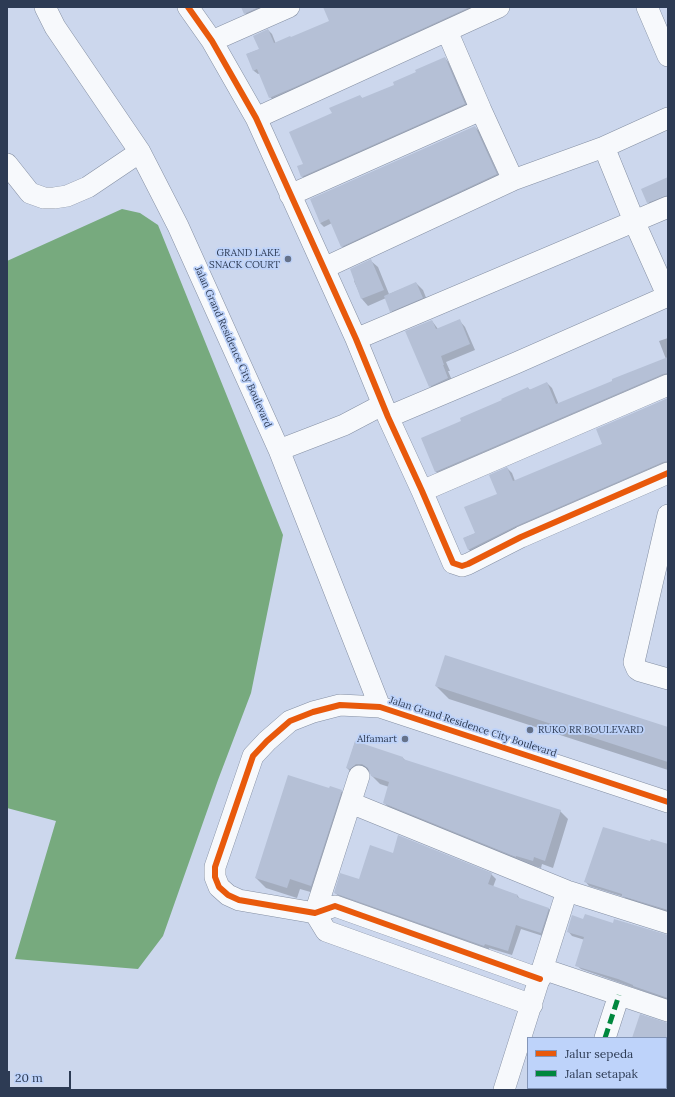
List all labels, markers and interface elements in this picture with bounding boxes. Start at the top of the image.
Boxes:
place label: GRAND LAKE SNACK COURT [209,247,280,270]
marker: GRAND LAKE SNACK COURT [283,254,293,264]
street label: Jalan Grand Residence City Boulevard [192,265,274,429]
street label: Jalan Grand Residence City Boulevard [388,694,558,760]
place label: RUKO RR BOULEVARD [538,724,644,736]
marker: RUKO RR BOULEVARD [525,725,535,735]
place label: Alfamart [357,733,397,745]
marker: Alfamart [400,734,410,744]
legend [527,1037,667,1089]
text: Jalur sepeda [565,1046,633,1061]
scale bar [10,1063,73,1089]
text: Jalan setapak [565,1066,638,1081]
text: 20 m [15,1070,43,1085]

